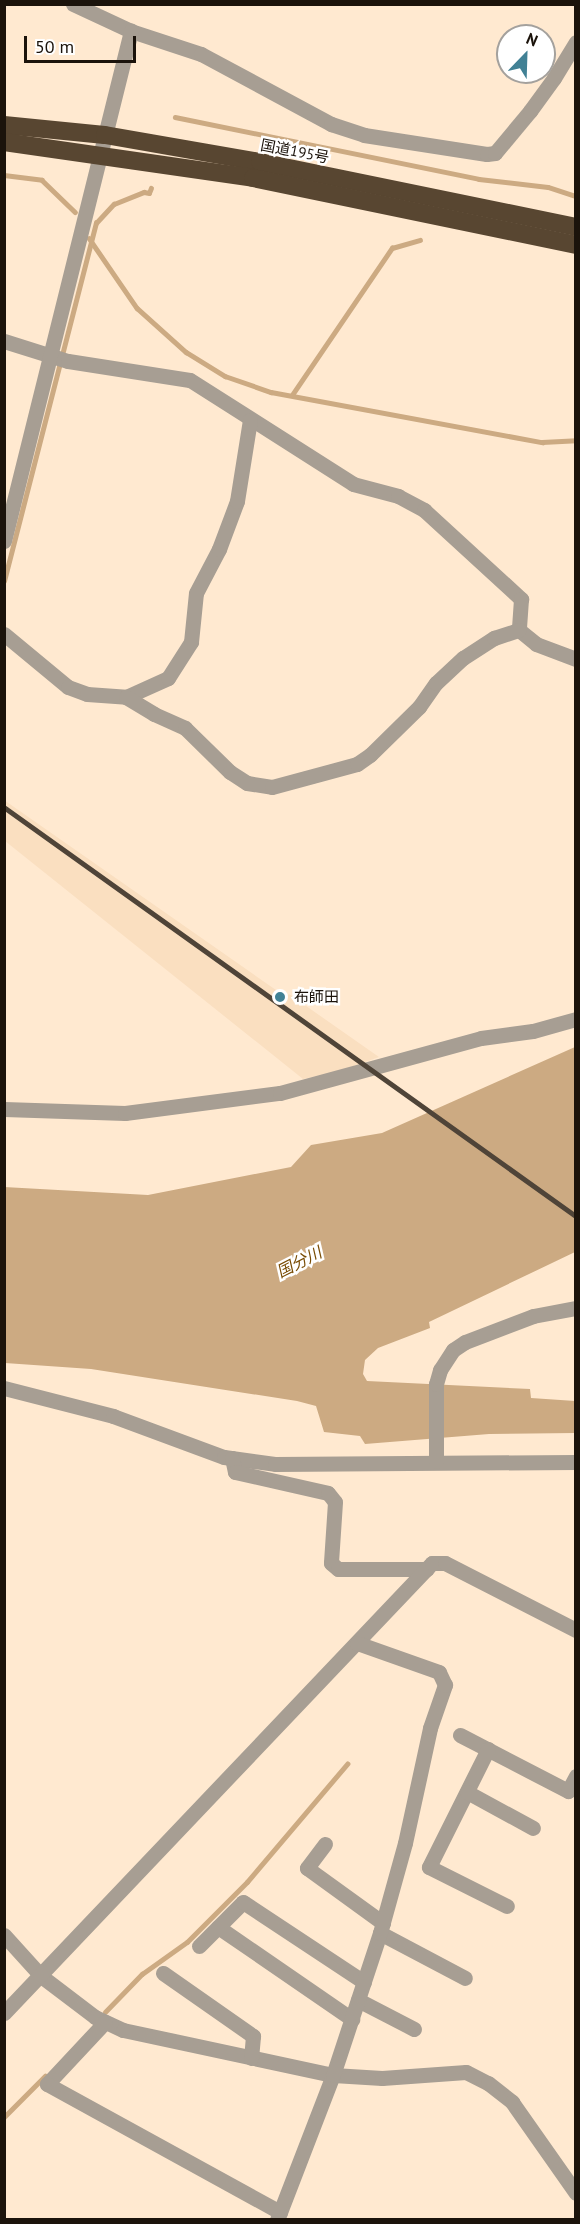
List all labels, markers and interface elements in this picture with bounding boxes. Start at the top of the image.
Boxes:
scale bar [27,24,140,62]
north arrow [496,24,556,84]
text: N [523,28,541,51]
text: 50 m [35,35,74,58]
street label: 国道195号 [259,136,331,166]
marker: 布師田 [271,988,289,1006]
place label: 布師田 [294,988,339,1006]
water label: 国分川 [273,1243,325,1281]

